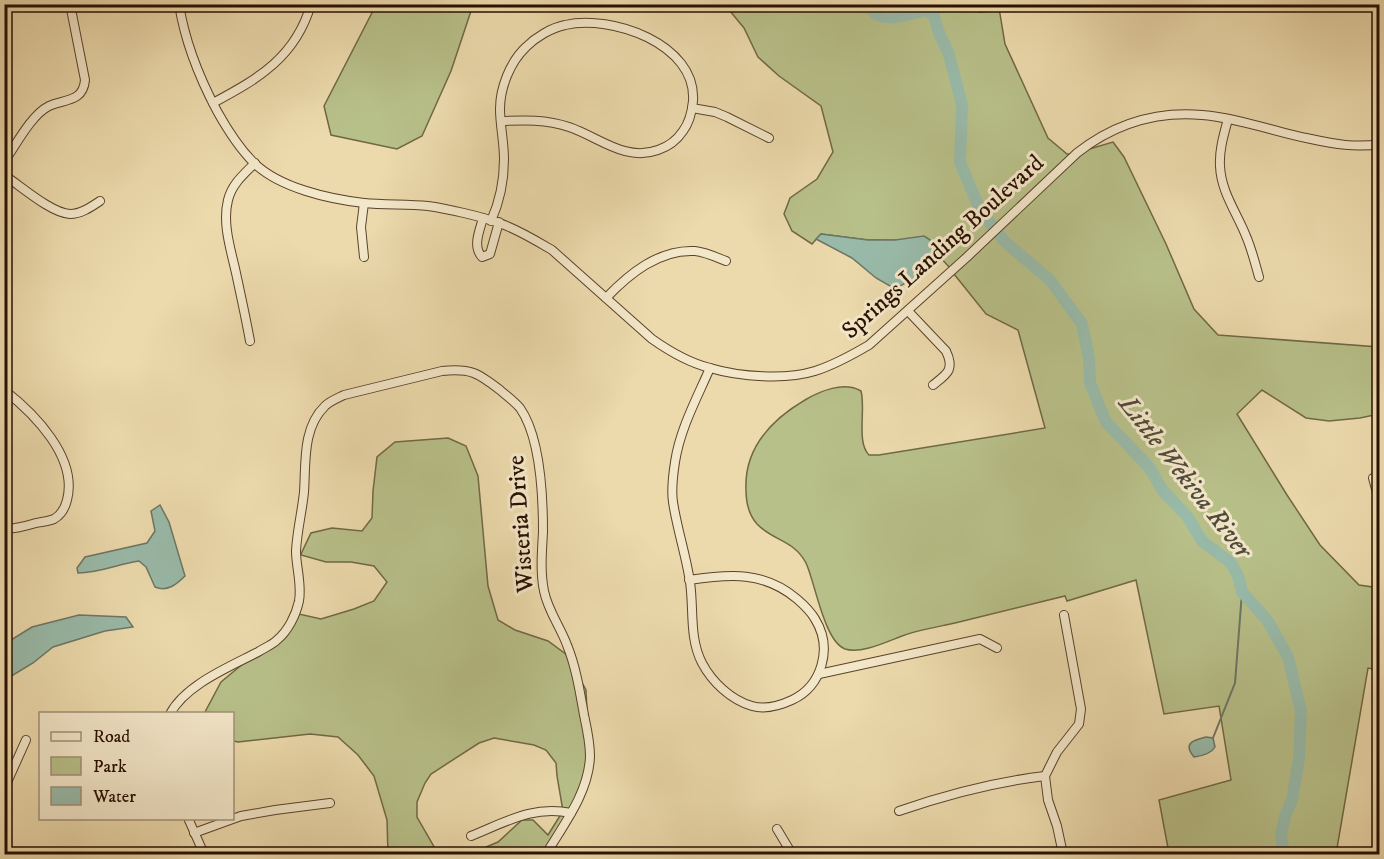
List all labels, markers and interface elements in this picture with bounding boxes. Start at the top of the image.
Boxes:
street label: Springs Landing Boulevard [836,148,1050,346]
water label: Little Wekiva River [1110,387,1260,567]
street label: Wisteria Drive [501,454,541,595]
legend [39,712,234,820]
text: Road [93,726,130,748]
text: Park [93,756,127,778]
text: Water [92,786,136,808]

